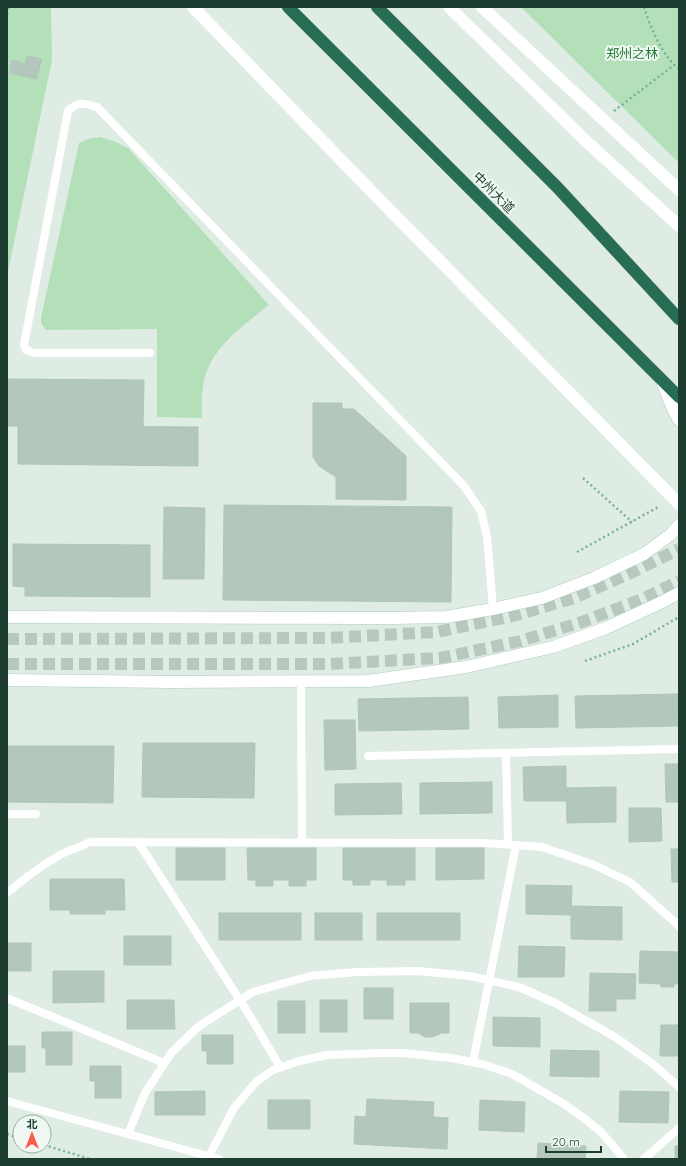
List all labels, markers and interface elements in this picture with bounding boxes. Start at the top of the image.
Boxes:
park label: 郑州之林 [606,45,658,61]
street label: 中州大道 [470,168,518,216]
north arrow [12,1114,52,1154]
text: 北 [27,1117,38,1131]
scale bar [546,1128,601,1154]
text: 20 m [552,1134,580,1149]

